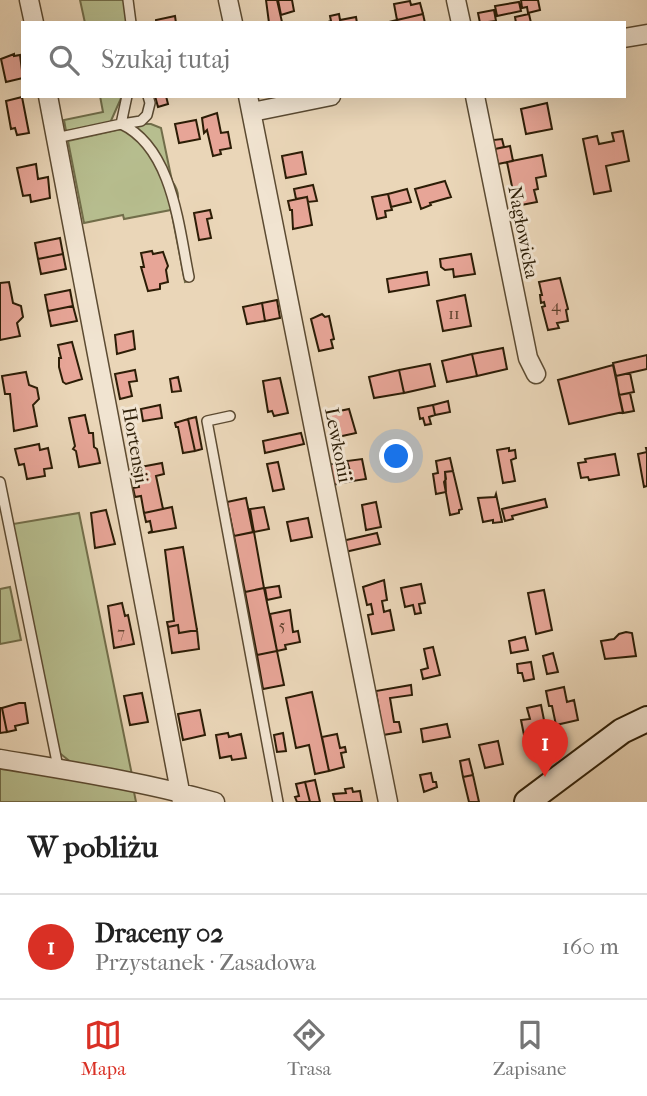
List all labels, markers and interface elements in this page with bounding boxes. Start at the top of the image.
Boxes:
search box [21,21,626,98]
icon: search [45,41,83,79]
text: Szukaj tutaj [101,44,230,75]
street label: Nagłowicka [503,184,543,281]
house number: 4 [551,296,561,315]
house number: 11 [448,304,460,323]
street label: Hortensji [117,405,153,485]
street label: Lewkonii [320,406,356,485]
your location [379,439,413,473]
house number: 5 [279,616,286,635]
house number: 7 [117,623,125,642]
pin: 1 [522,719,568,777]
text: W pobliżu [28,830,158,865]
text: Draceny 02 [95,918,224,949]
text: 1 [47,933,55,960]
text: 160 m [562,933,619,960]
text: Przystanek · Zasadowa [95,949,316,976]
tab: Mapa [81,1016,126,1080]
tab: Trasa [287,1016,331,1080]
tab: Zapisane [493,1016,566,1080]

